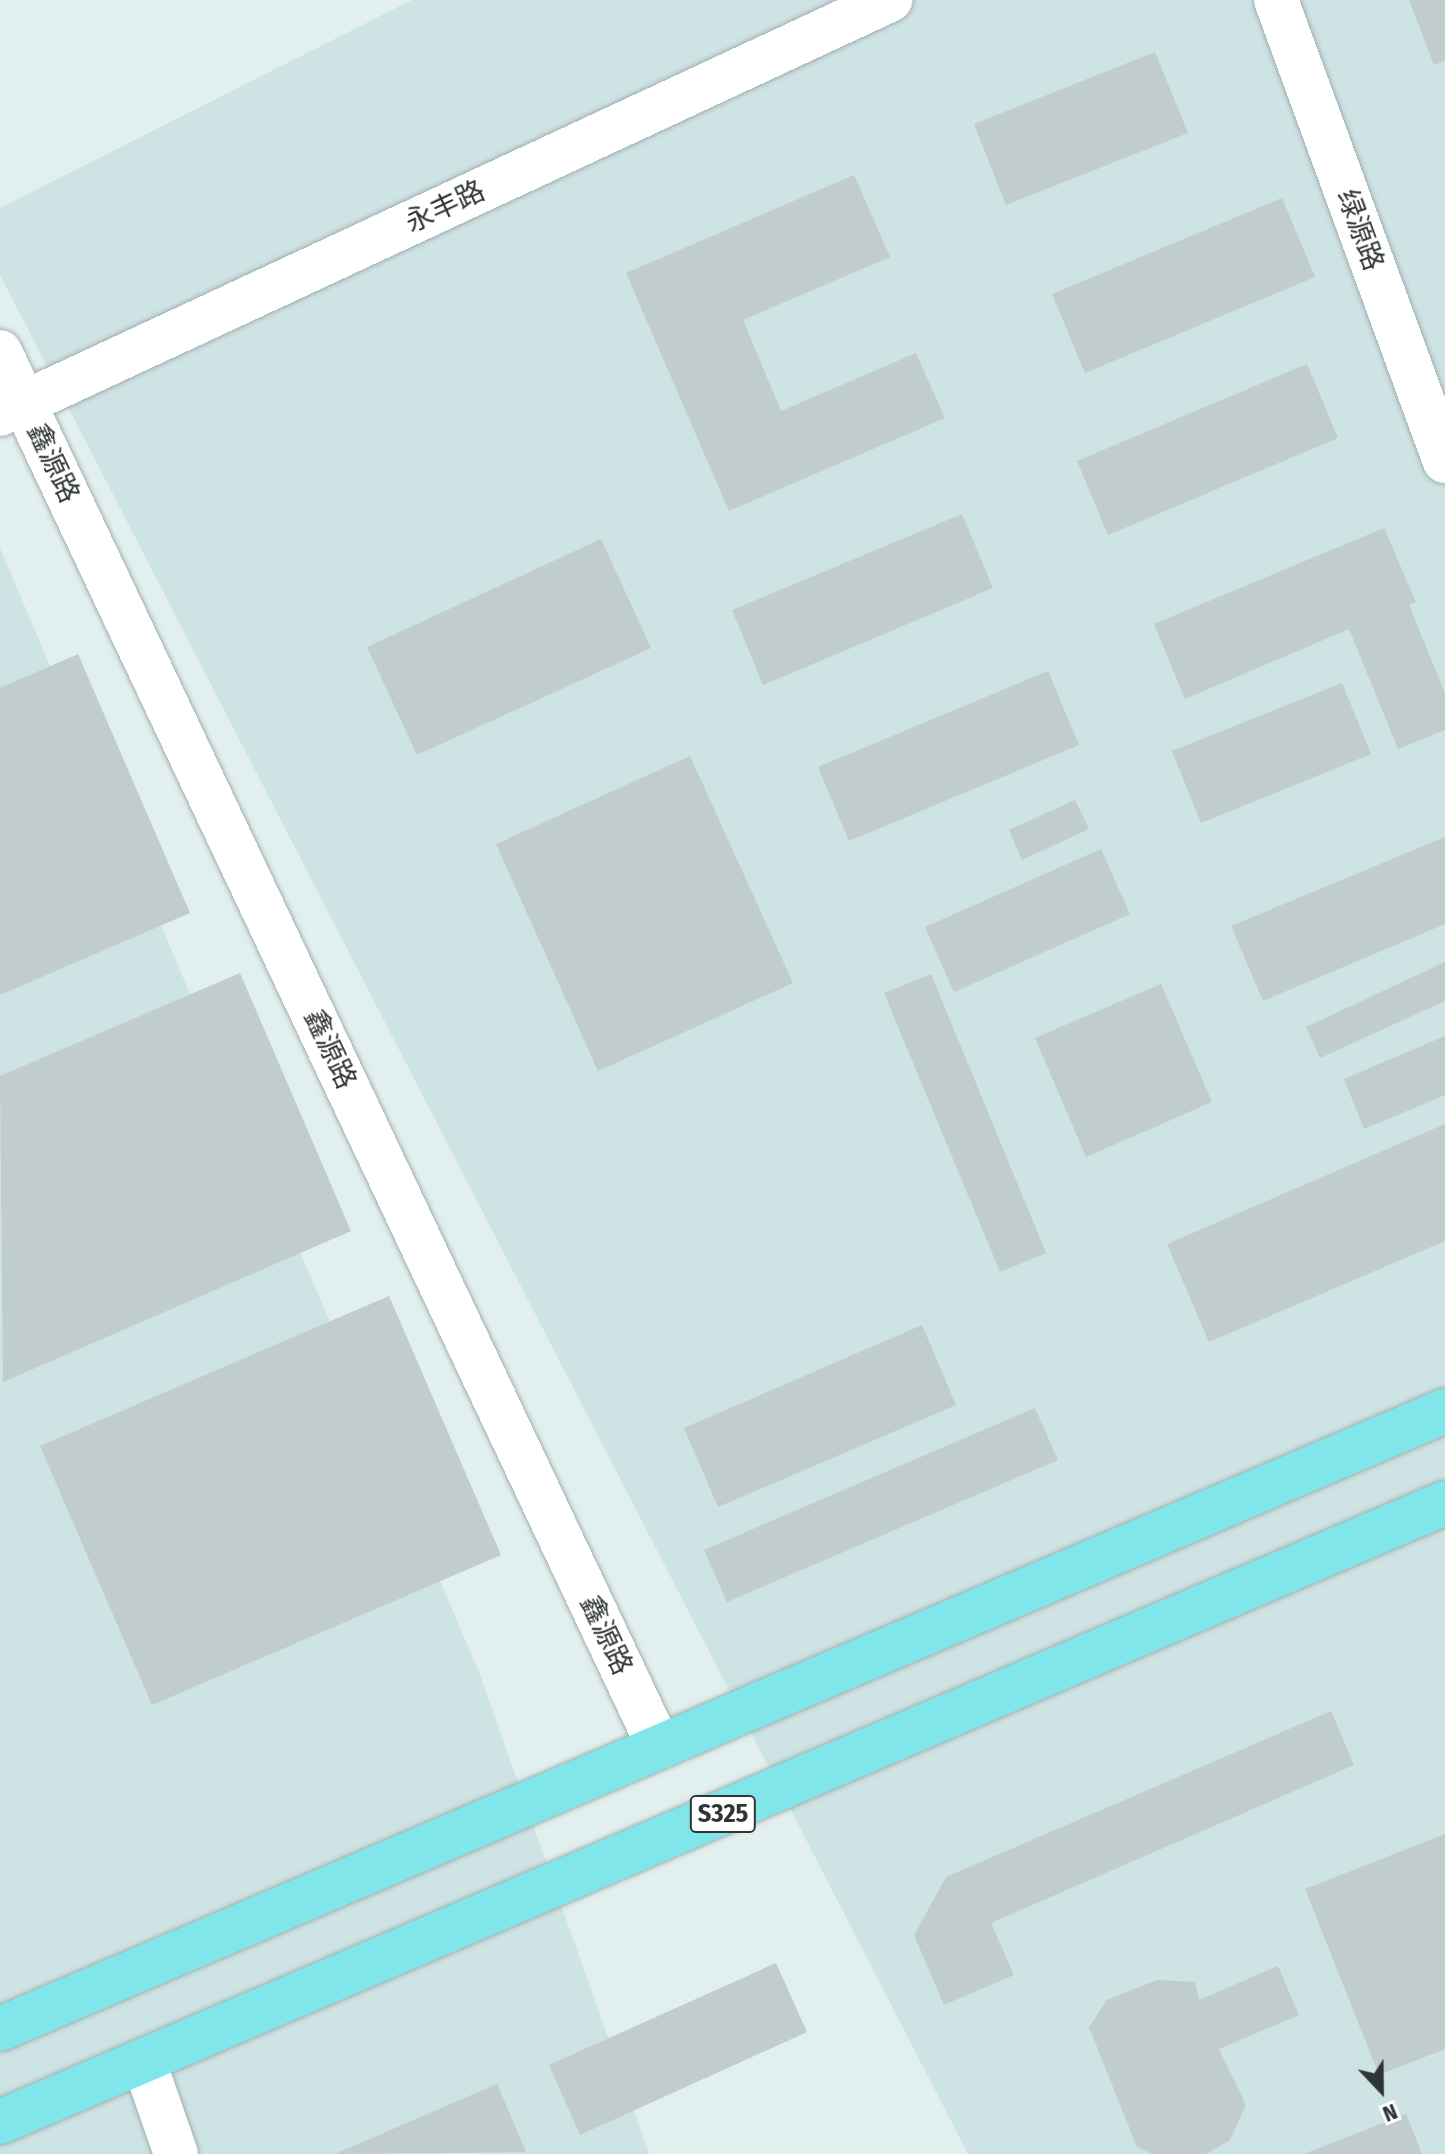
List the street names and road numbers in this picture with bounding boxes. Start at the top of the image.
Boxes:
street label: 永丰路 [400,174,490,240]
street label: 绿源路 [1330,185,1390,275]
street label: 鑫源路 [20,418,86,508]
street label: 鑫源路 [297,1004,363,1094]
street label: 鑫源路 [573,1590,639,1680]
road number: S325 [689,1792,757,1836]

